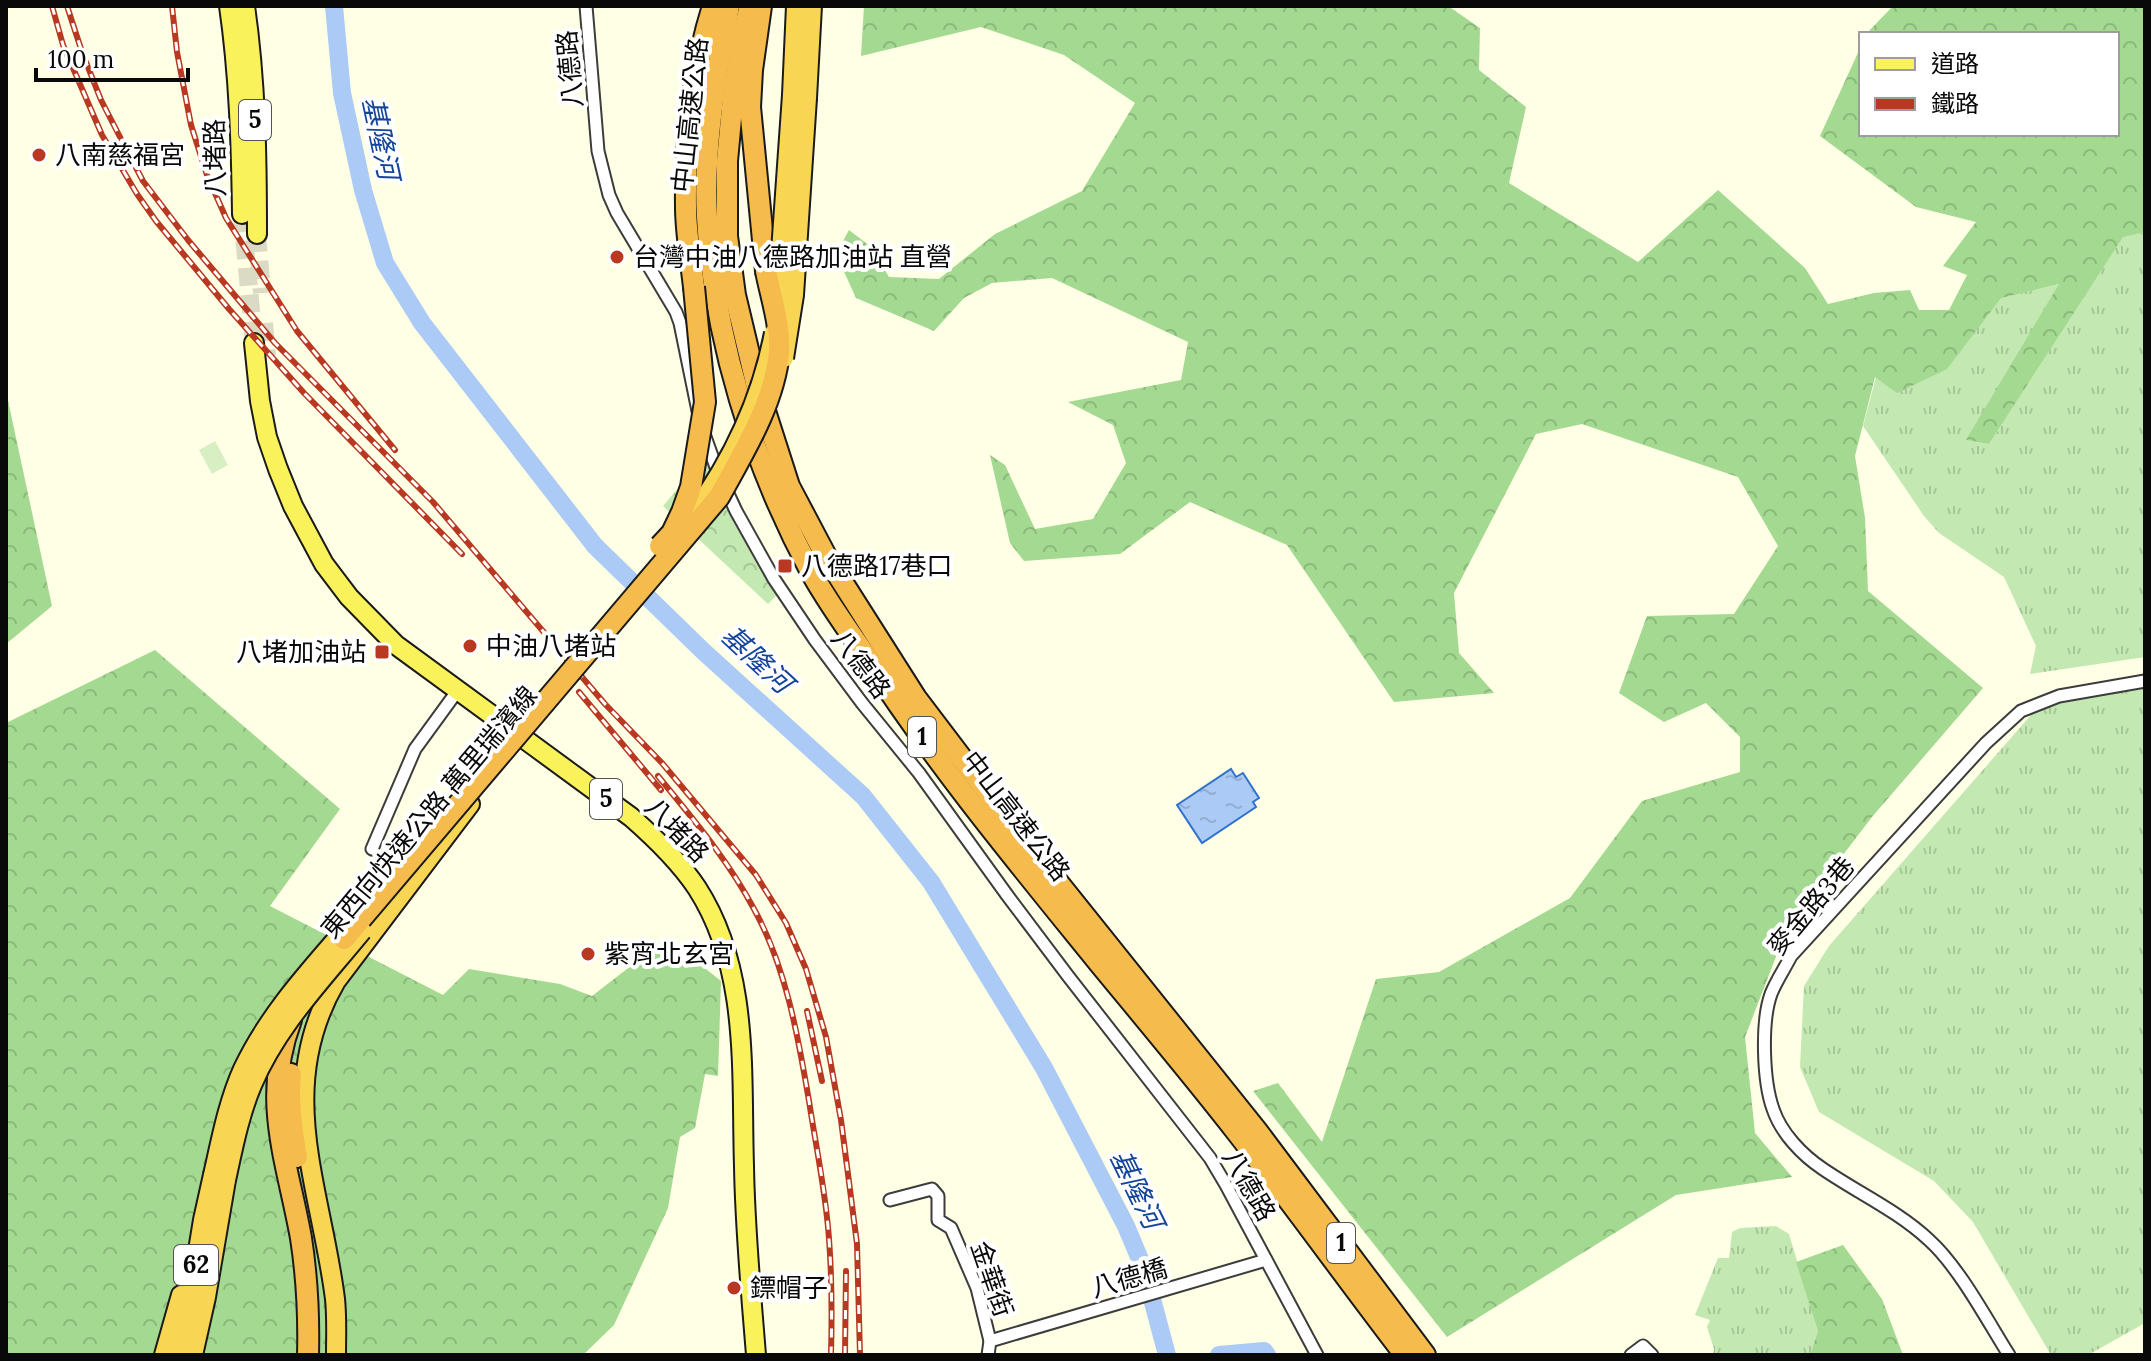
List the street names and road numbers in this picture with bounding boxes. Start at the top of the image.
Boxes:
street label: 八德路 [550,29,589,109]
street label: 中山高速公路 [665,36,714,194]
road number: 5 [239,100,271,140]
street label: 八堵路 [197,119,232,197]
street label: 八德路 [825,623,898,705]
street label: 東西向快速公路 萬里瑞濱線 [314,679,544,944]
road number: 1 [908,717,936,757]
street label: 中山高速公路 [955,744,1077,887]
road number: 5 [590,779,622,819]
street label: 八堵路 [638,790,716,869]
street label: 麥金路3巷 [1760,850,1861,962]
street label: 八德路 [1216,1143,1283,1227]
road number: 1 [1327,1223,1355,1263]
street label: 金華街 [964,1237,1021,1321]
road number: 62 [174,1245,218,1285]
street label: 八德橋 [1087,1251,1171,1304]

